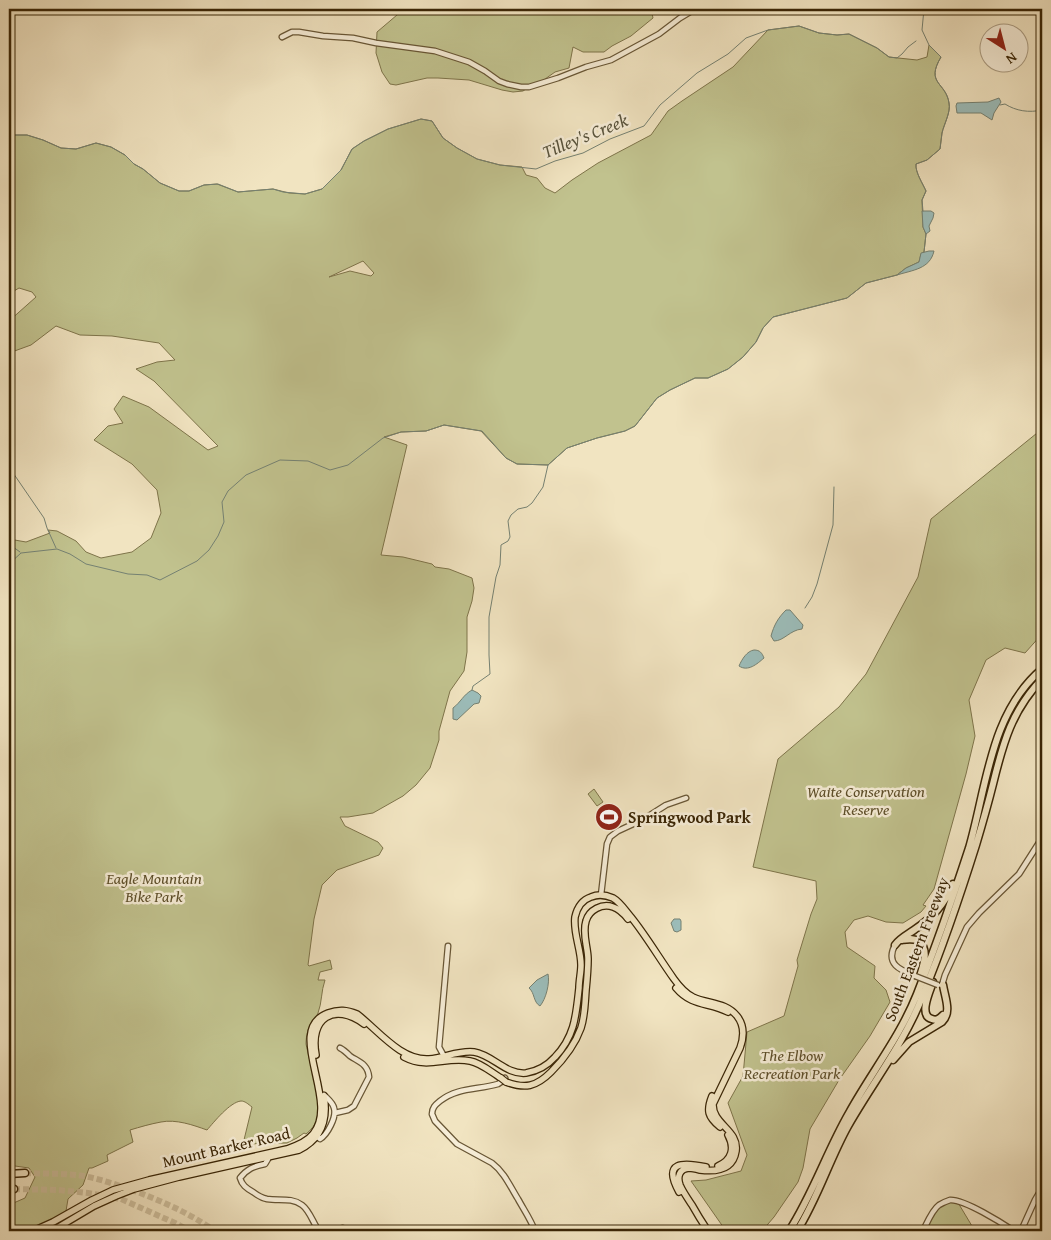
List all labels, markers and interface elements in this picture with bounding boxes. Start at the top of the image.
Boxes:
north arrow [978,22,1028,72]
text: N [1001,48,1021,70]
water label: Tilley's Creek [538,106,632,165]
park label: Waite Conservation Reserve [807,779,925,821]
sports icon: Springwood Park [594,802,624,832]
place label: Springwood Park [628,805,752,829]
park label: Eagle Mountain Bike Park [105,866,202,908]
street label: South Eastern Freeway [877,873,955,1025]
park label: The Elbow Recreation Park [743,1043,841,1085]
street label: Mount Barker Road [160,1121,293,1173]

